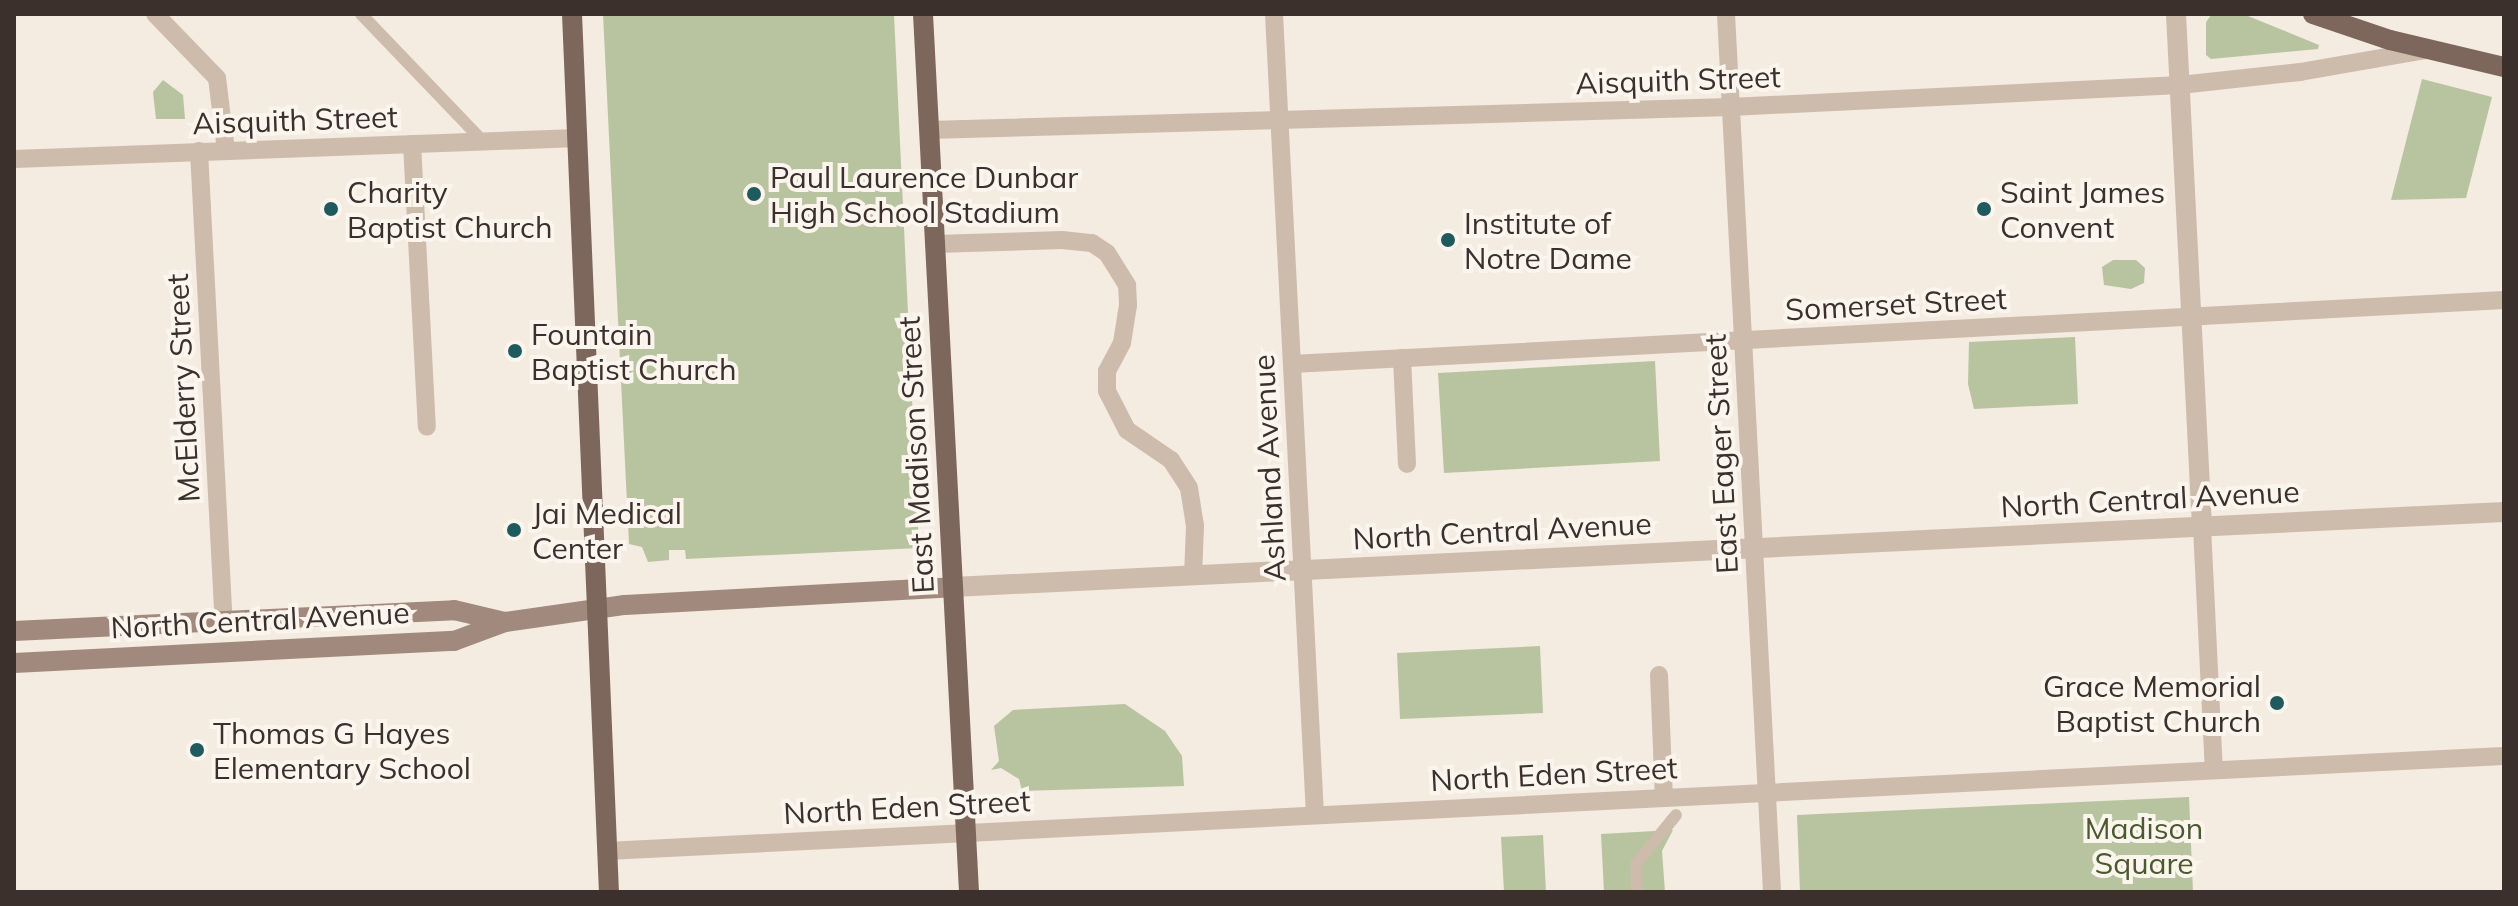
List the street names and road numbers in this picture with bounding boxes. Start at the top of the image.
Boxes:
street label: Aisquith Street [1575,58,1781,102]
street label: Aisquith Street [192,98,398,142]
street label: McElderry Street [159,273,207,503]
street label: Somerset Street [1784,280,2008,328]
street label: East Madison Street [891,315,941,595]
street label: East Eager Street [1697,333,1745,575]
street label: Ashland Avenue [1245,354,1293,582]
street label: North Central Avenue [2000,473,2300,525]
street label: North Central Avenue [1352,505,1652,557]
street label: North Central Avenue [110,594,410,646]
street label: North Eden Street [1430,750,1678,798]
street label: North Eden Street [783,783,1031,831]

